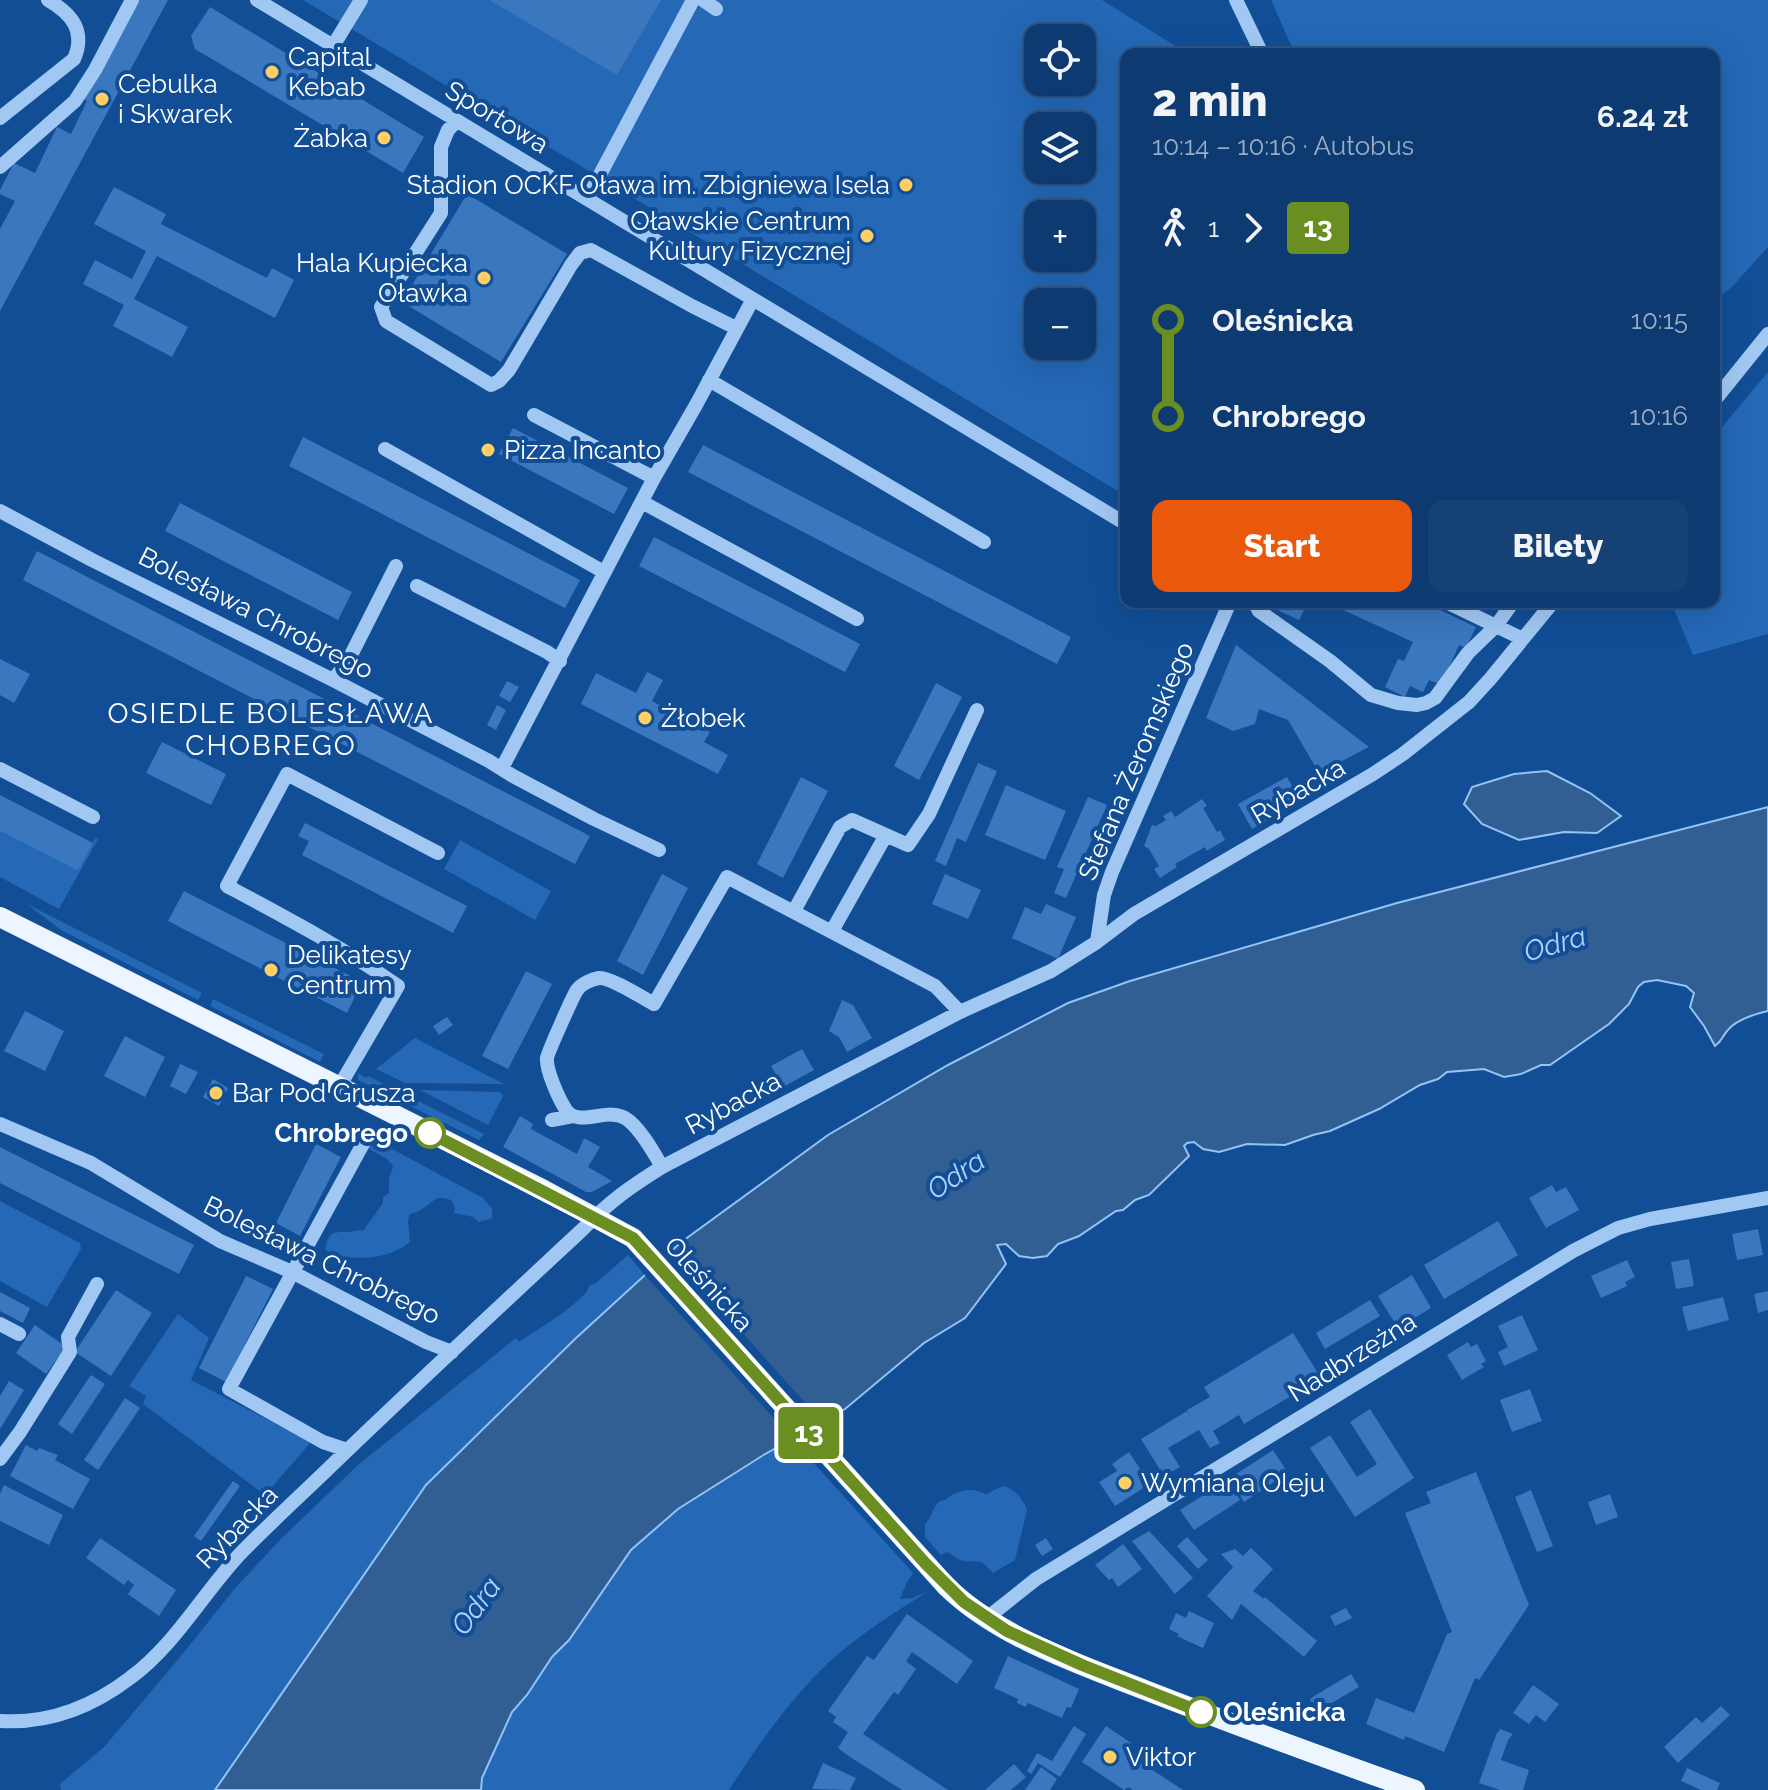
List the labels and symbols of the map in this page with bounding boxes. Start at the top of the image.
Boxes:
place label: Capital Kebab [288,42,373,102]
marker: Capital Kebab [263,63,281,81]
place label: Cebulka i Skwarek [118,69,233,129]
street label: Sportowa [440,75,554,159]
marker: Cebulka i Skwarek [93,90,111,108]
place label: Żabka [294,123,368,153]
marker: Żabka [375,129,393,147]
place label: Stadion OCKF Oława im. Zbigniewa Isela [407,170,890,200]
marker: Stadion OCKF Oława im. Zbigniewa Isela [897,176,915,194]
place label: Oławskie Centrum Kultury Fizycznej [630,206,851,266]
marker: Oławskie Centrum Kultury Fizycznej [858,227,876,245]
place label: Hala Kupiecka Oławka [296,248,468,308]
marker: Hala Kupiecka Oławka [475,269,493,287]
place label: Pizza Incanto [504,435,661,465]
marker: Pizza Incanto [479,441,497,459]
street label: Bolesława Chrobrego [134,541,378,685]
street label: Stefana Żeromskiego [1072,637,1200,885]
district label: OSIEDLE BOLESŁAWA CHOBREGO [108,697,434,762]
place label: Żłobek [661,703,746,733]
marker: Żłobek [636,709,654,727]
street label: Rybacka [1246,752,1350,830]
water label: Odra [1520,919,1590,969]
place label: Delikatesy Centrum [287,940,412,1000]
marker: Delikatesy Centrum [262,961,280,979]
street label: Rybacka [680,1065,786,1141]
place label: Bar Pod Grusza [232,1078,416,1108]
marker: Bar Pod Grusza [207,1084,225,1102]
place label: Chrobrego [275,1118,408,1148]
marker: Chrobrego [415,1118,445,1148]
water label: Odra [921,1144,991,1206]
street label: Bolesława Chrobrego [199,1190,445,1330]
street label: Oleśnicka [659,1230,759,1338]
street label: Nadbrzeżna [1282,1306,1422,1408]
line badge: 13 [773,1407,845,1459]
place label: Wymiana Oleju [1141,1468,1325,1498]
marker: Wymiana Oleju [1116,1474,1134,1492]
street label: Rybacka [190,1479,284,1575]
water label: Odra [444,1571,508,1641]
marker: Oleśnicka [1186,1697,1216,1727]
place label: Oleśnicka [1223,1697,1346,1727]
place label: Viktor [1126,1742,1196,1772]
marker: Viktor [1101,1748,1119,1766]

